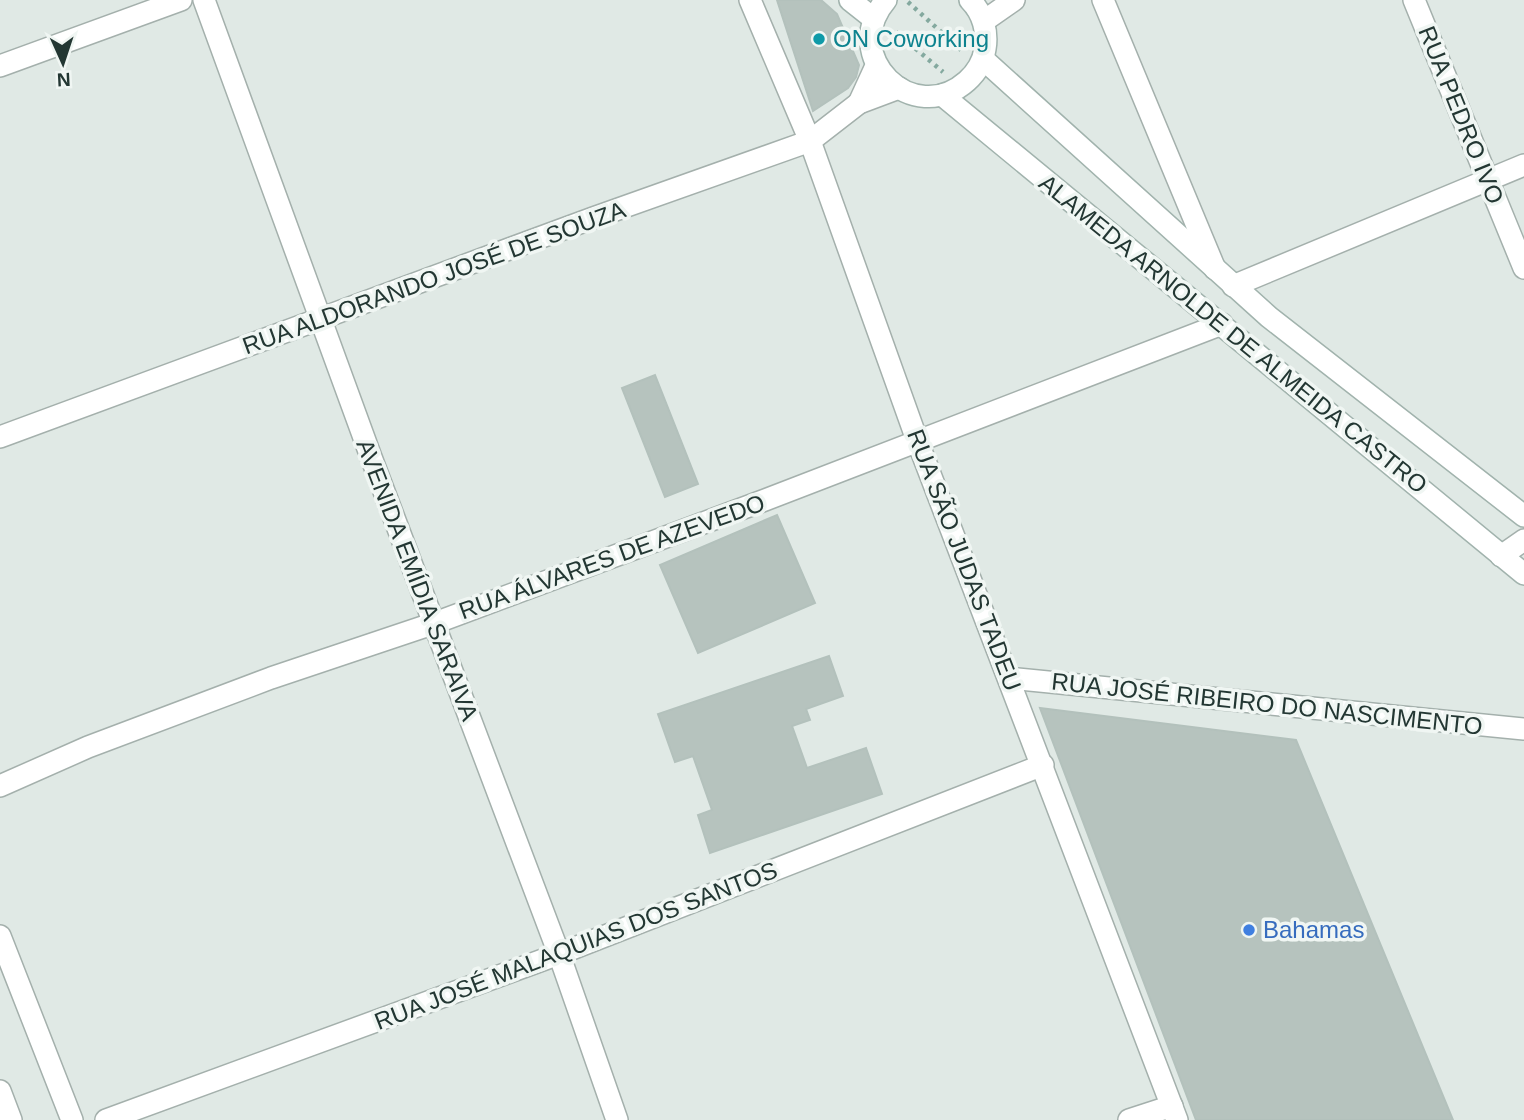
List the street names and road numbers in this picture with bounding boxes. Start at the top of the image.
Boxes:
street label: RUA PEDRO IVO [1413,22,1509,208]
street label: ALAMEDA ARNOLDE DE ALMEIDA CASTRO [1034,169,1433,499]
street label: RUA ALDORANDO JOSÉ DE SOUZA [239,196,629,360]
street label: RUA SÃO JUDAS TADEU [902,425,1027,694]
street label: AVENIDA EMÍDIA SARAIVA [351,435,484,724]
street label: RUA ÁLVARES DE AZEVEDO [455,489,768,624]
street label: RUA JOSÉ RIBEIRO DO NASCIMENTO [1050,667,1484,740]
street label: RUA JOSÉ MALAQUIAS DOS SANTOS [371,856,781,1035]

